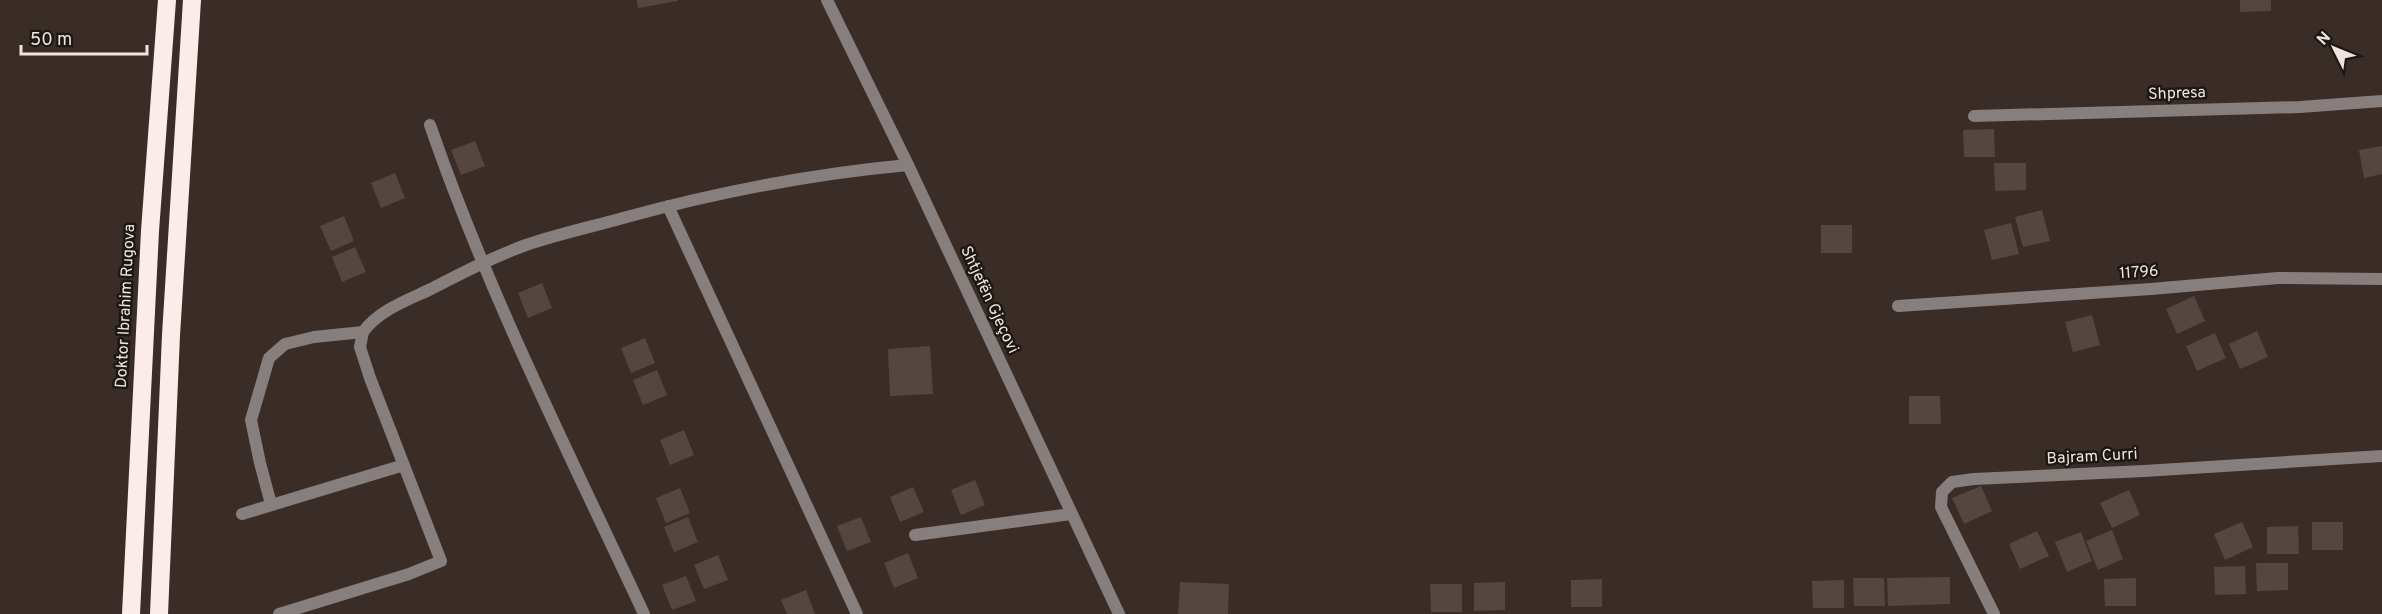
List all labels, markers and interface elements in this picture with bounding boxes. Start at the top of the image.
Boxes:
scale bar [21,18,147,56]
north arrow [2304,18,2364,78]
text: N [2313,28,2336,50]
text: 50 m [30,29,72,52]
street label: Shpresa [2148,83,2206,105]
street label: Doktor Ibrahim Rugova [112,223,140,389]
street label: Shtjefën Gjeçovi [955,243,1023,357]
street label: 11796 [2119,262,2159,284]
street label: Bajram Curri [2046,445,2138,469]

